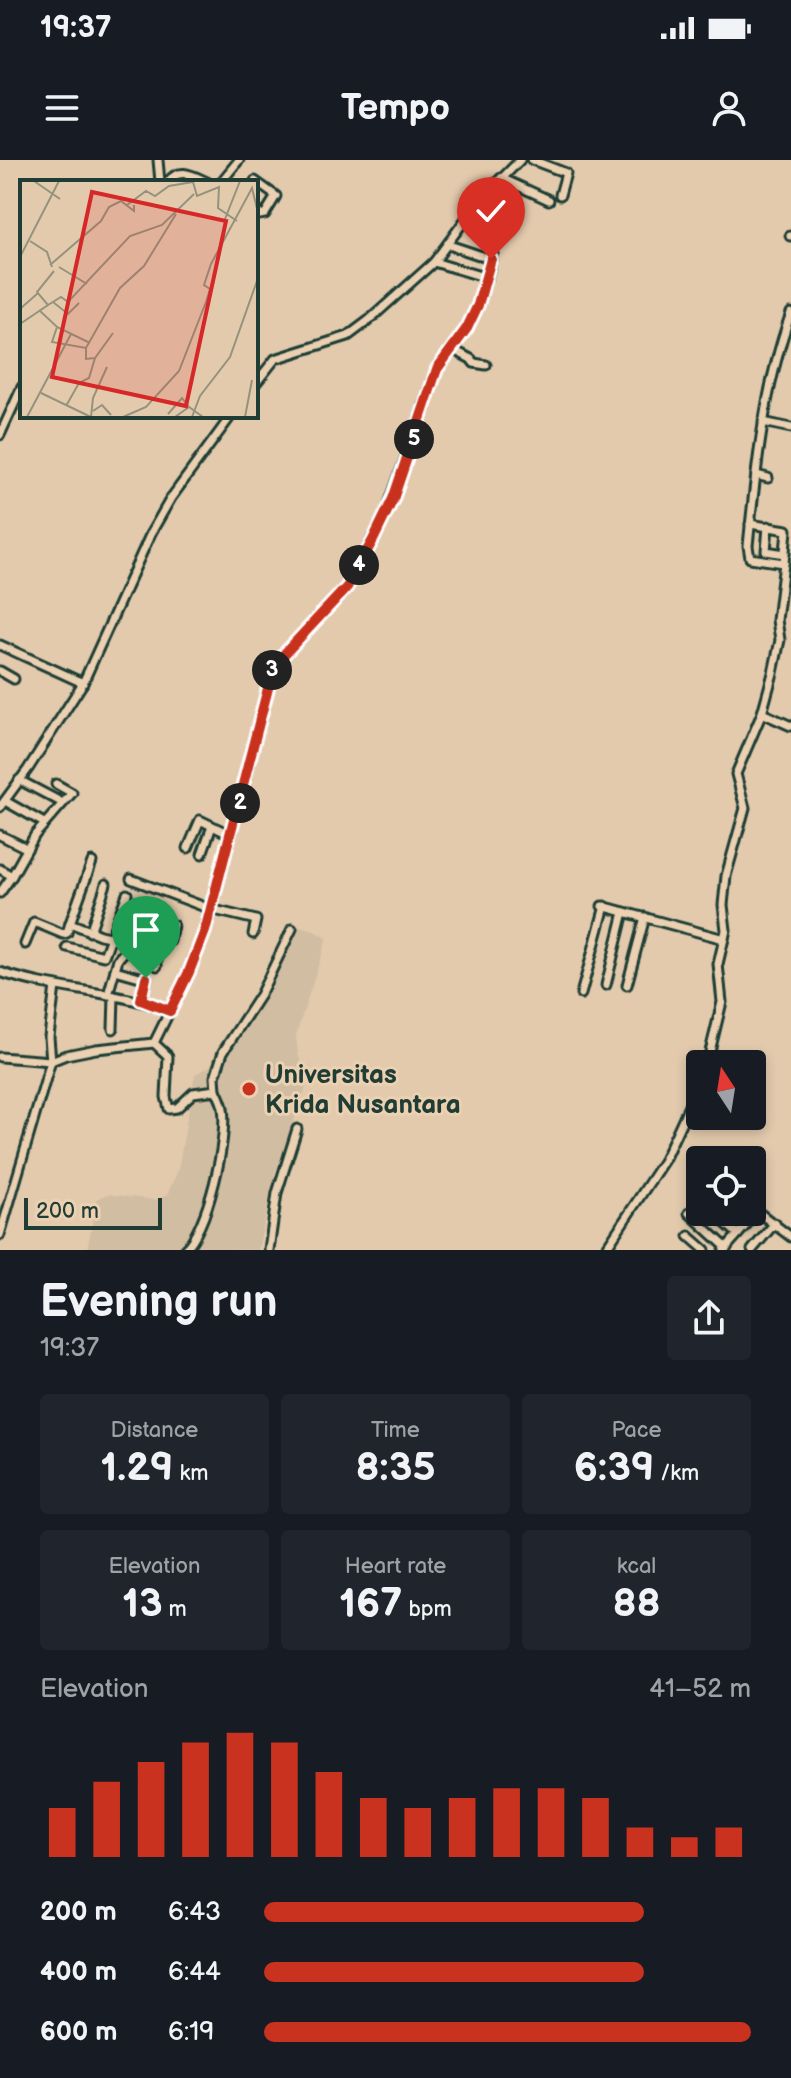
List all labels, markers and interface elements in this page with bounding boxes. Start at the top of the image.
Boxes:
text: 19:37 [40,10,112,46]
icon: menu [40,86,84,130]
icon: person [707,86,751,130]
text: Tempo [341,87,450,130]
pin [457,177,525,259]
inset map [20,180,258,418]
icon: check [469,189,513,233]
pin: 5 [394,419,434,459]
text: 5 [408,425,420,452]
pin: 4 [339,545,379,585]
text: 4 [353,551,365,578]
pin: 3 [252,650,292,690]
text: 3 [266,656,278,683]
pin: 2 [220,783,260,823]
text: 2 [233,789,247,816]
pin [112,896,180,978]
icon: arrive [124,908,168,952]
north arrow [686,1050,766,1130]
map controls [686,1050,766,1226]
place label: Universitas Krida Nusantara [265,1060,461,1121]
marker: Universitas Krida Nusantara [240,1080,258,1098]
button: locate [686,1146,766,1226]
scale bar [24,1194,162,1230]
text: 200 m [36,1198,99,1225]
text: Evening run [40,1276,277,1329]
button: share [667,1276,751,1360]
text: 19:37 [40,1333,99,1364]
text: Distance [111,1417,198,1444]
text: Time [371,1417,420,1444]
text: Pace [611,1417,662,1444]
text: 1.29 [101,1444,174,1492]
text: 8:35 [355,1444,436,1492]
text: 6:39 [574,1444,654,1492]
text: km [174,1460,208,1487]
text: /km [654,1460,699,1487]
text: Elevation [109,1553,200,1580]
text: Heart rate [345,1553,446,1580]
text: kcal [617,1553,656,1580]
text: 13 [122,1580,163,1628]
text: 167 [339,1580,402,1628]
text: 88 [612,1580,661,1628]
text: m [163,1596,187,1623]
text: bpm [402,1596,452,1623]
text: Elevation [40,1674,148,1705]
text: 41–52 m [649,1674,751,1705]
text: 200 m [40,1897,117,1928]
text: 6:43 [168,1897,221,1928]
text: 400 m [40,1957,117,1988]
text: 6:44 [168,1957,221,1988]
text: 600 m [40,2017,117,2048]
text: 6:19 [168,2017,214,2048]

